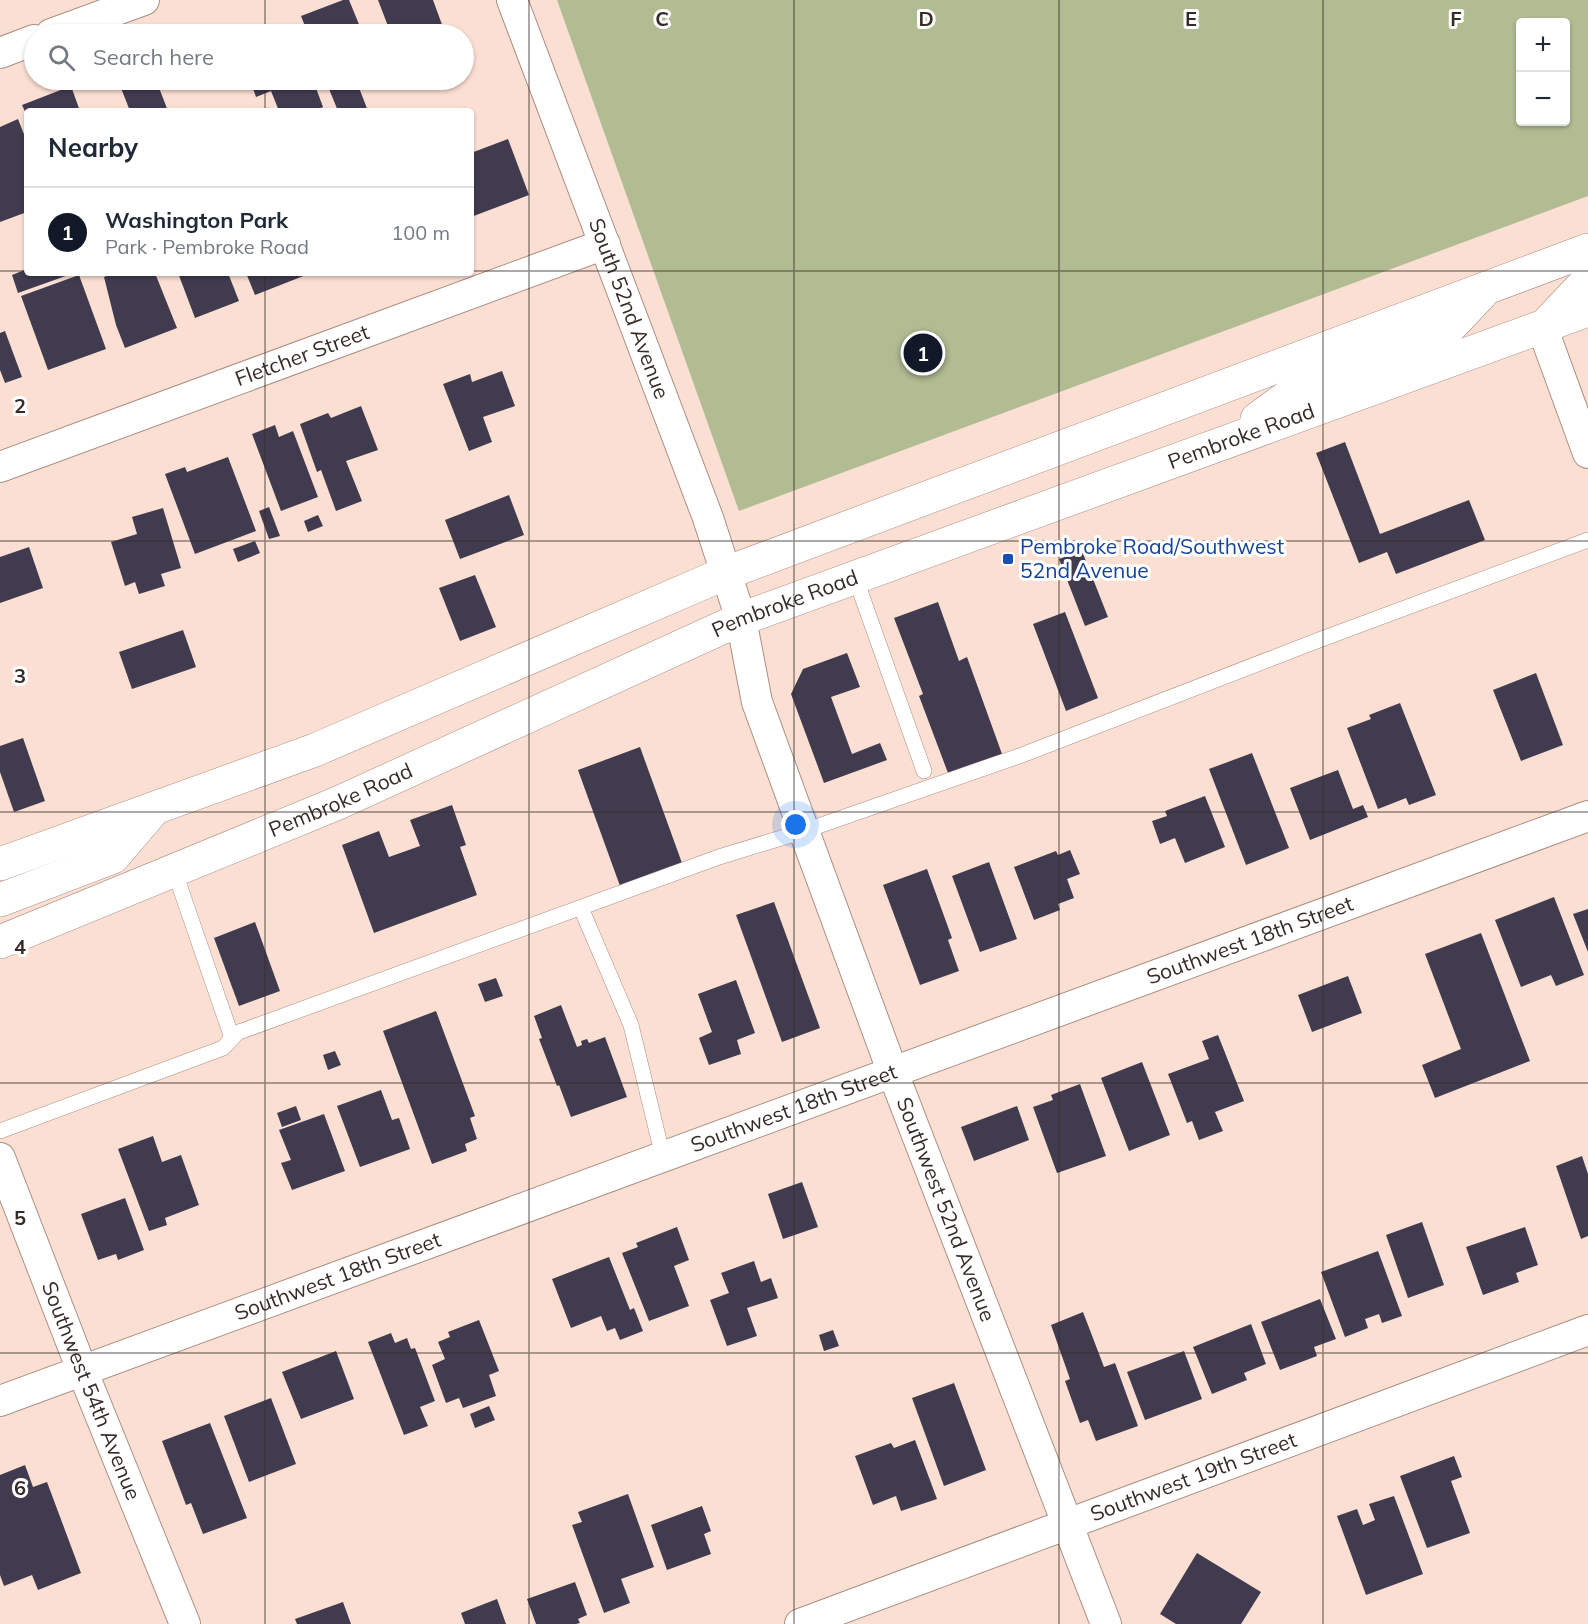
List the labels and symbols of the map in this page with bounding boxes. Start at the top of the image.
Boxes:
text: C [655,6,669,31]
text: D [918,6,934,31]
text: E [1185,6,1197,31]
text: F [1450,6,1462,31]
street label: South 52nd Avenue [584,214,676,402]
street label: Fletcher Street [231,318,372,391]
pin: 1 [904,330,942,376]
text: 2 [14,393,26,418]
street label: Pembroke Road [1164,397,1318,474]
place label: Pembroke Road/Southwest 52nd Avenue [1020,533,1284,583]
marker: Pembroke Road/Southwest 52nd Avenue [1001,552,1015,566]
street label: Pembroke Road [707,563,861,643]
text: 3 [14,663,26,688]
street label: Pembroke Road [265,757,416,842]
your location [781,810,810,839]
street label: Southwest 18th Street [1143,890,1356,989]
text: 4 [14,934,26,959]
street label: Southwest 18th Street [687,1058,900,1157]
street label: Southwest 52nd Avenue [892,1093,1002,1325]
text: 5 [14,1205,26,1230]
street label: Southwest 18th Street [231,1226,444,1325]
street label: Southwest 54th Avenue [37,1277,147,1504]
street label: Southwest 19th Street [1086,1426,1300,1527]
text: 6 [14,1475,26,1500]

